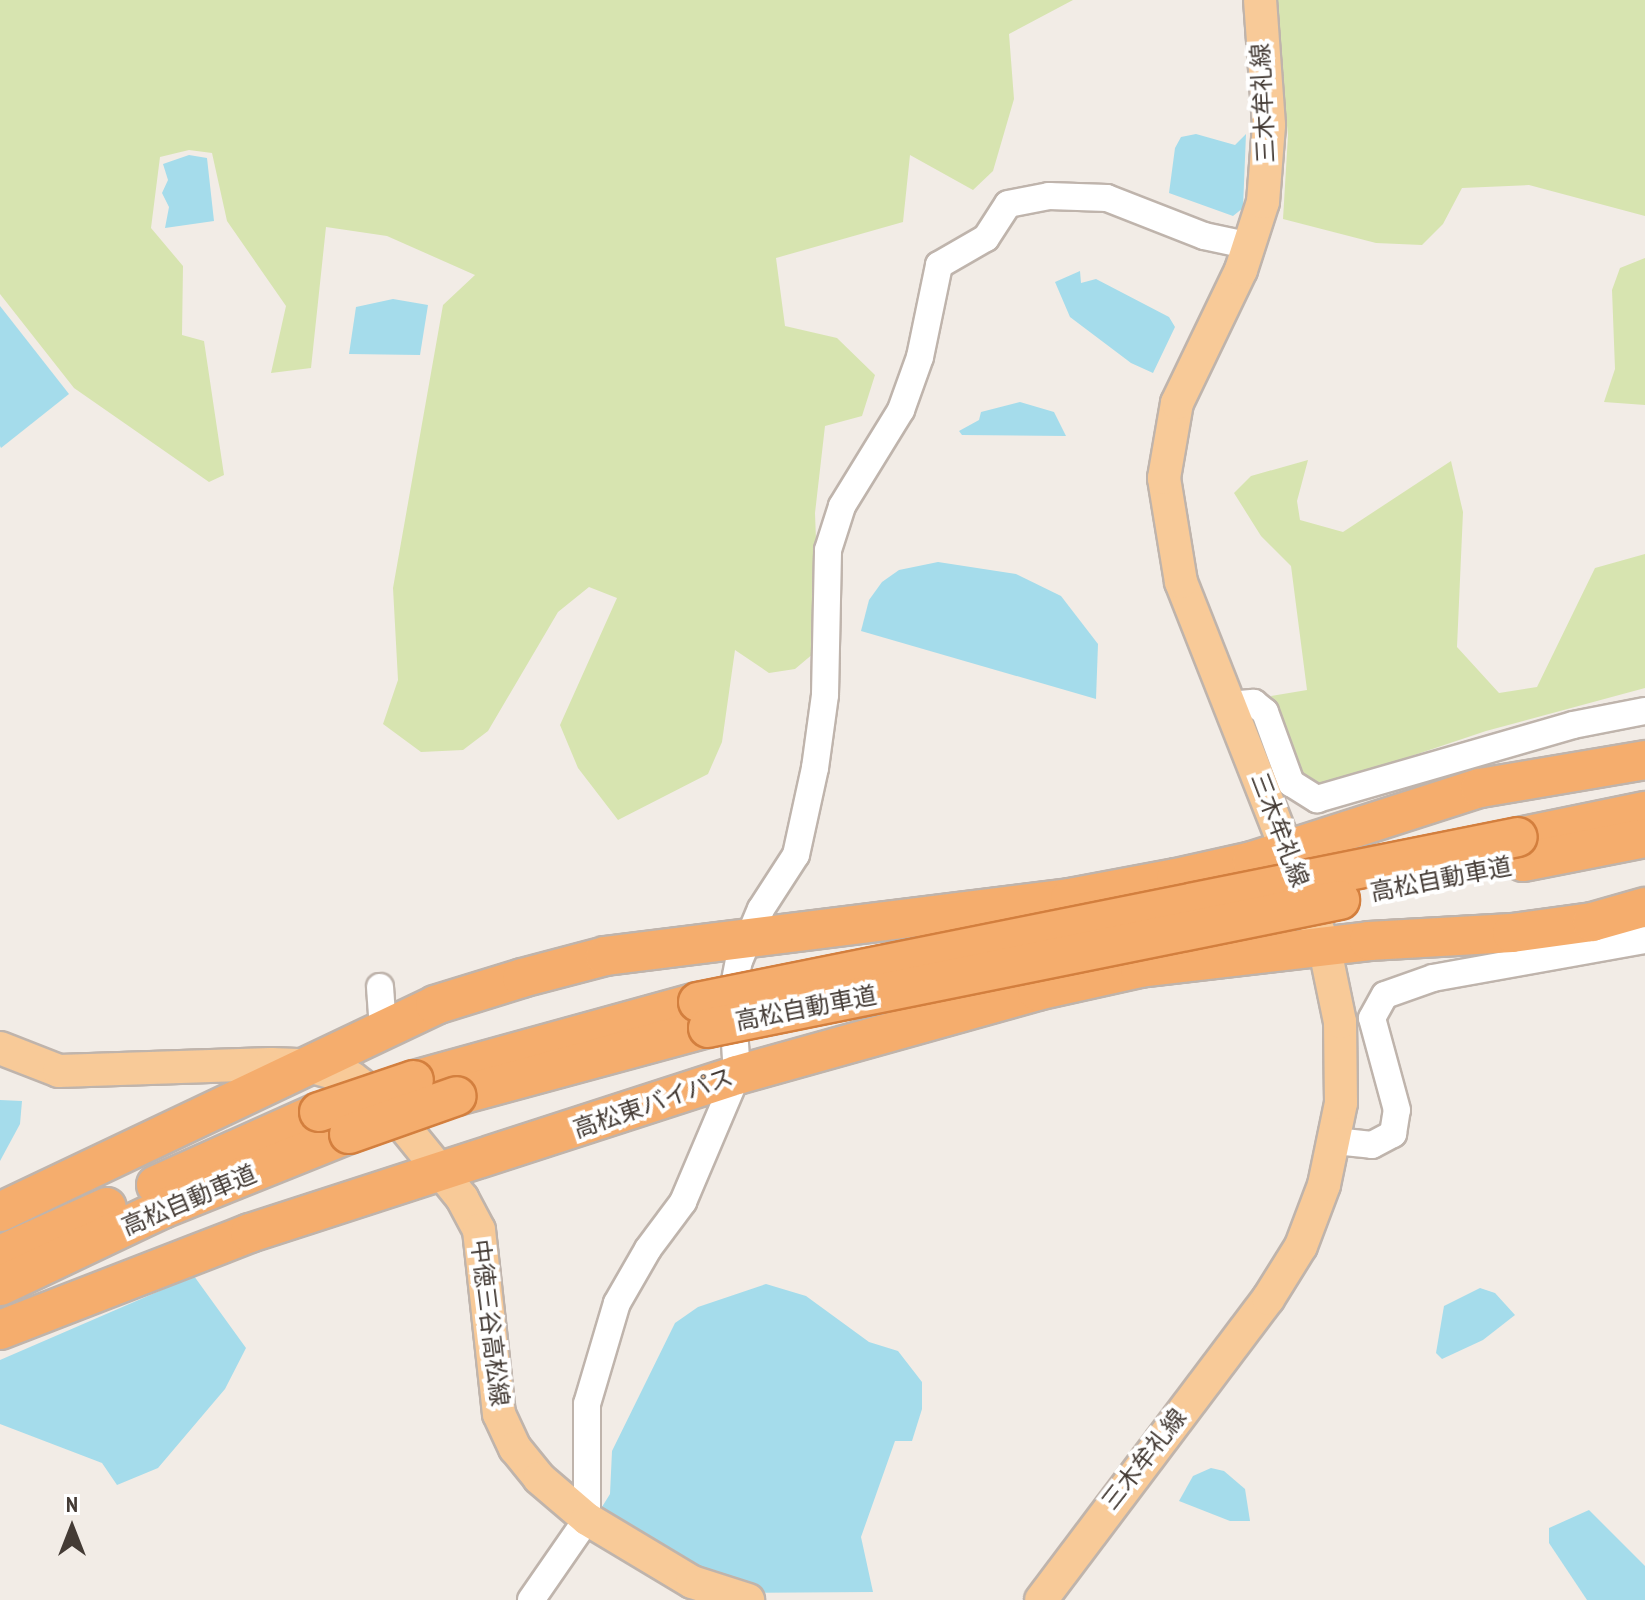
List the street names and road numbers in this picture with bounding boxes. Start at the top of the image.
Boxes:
street label: 三木牟礼線 [1245,42,1281,164]
street label: 三木牟礼線 [1245,769,1315,891]
street label: 高松自動車道 [1368,851,1514,907]
street label: 高松自動車道 [733,980,879,1036]
street label: 高松東バイパス [569,1062,737,1144]
street label: 高松自動車道 [117,1159,261,1241]
street label: 中徳三谷高松線 [465,1238,515,1408]
street label: 三木牟礼線 [1096,1403,1192,1515]

